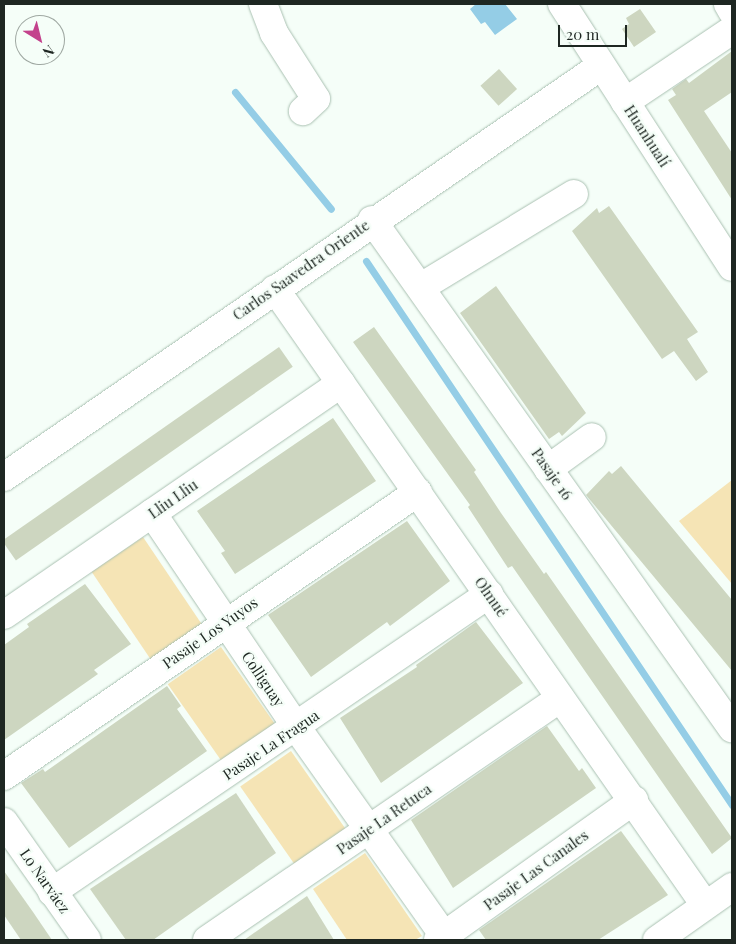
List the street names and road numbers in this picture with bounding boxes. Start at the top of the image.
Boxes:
street label: Huanhualí [620,102,674,170]
street label: Carlos Saavedra Oriente [229,216,373,324]
street label: Pasaje 16 [528,445,576,503]
street label: Lliu Lliu [145,476,201,522]
street label: Olmué [471,573,511,621]
street label: Pasaje Los Yuyos [159,593,261,673]
street label: Colliguay [238,648,288,710]
street label: Pasaje La Fragua [219,706,323,784]
street label: Pasaje La Retuca [333,780,435,858]
street label: Pasaje Las Canales [480,826,592,914]
street label: Lo Narváez [16,845,74,917]

